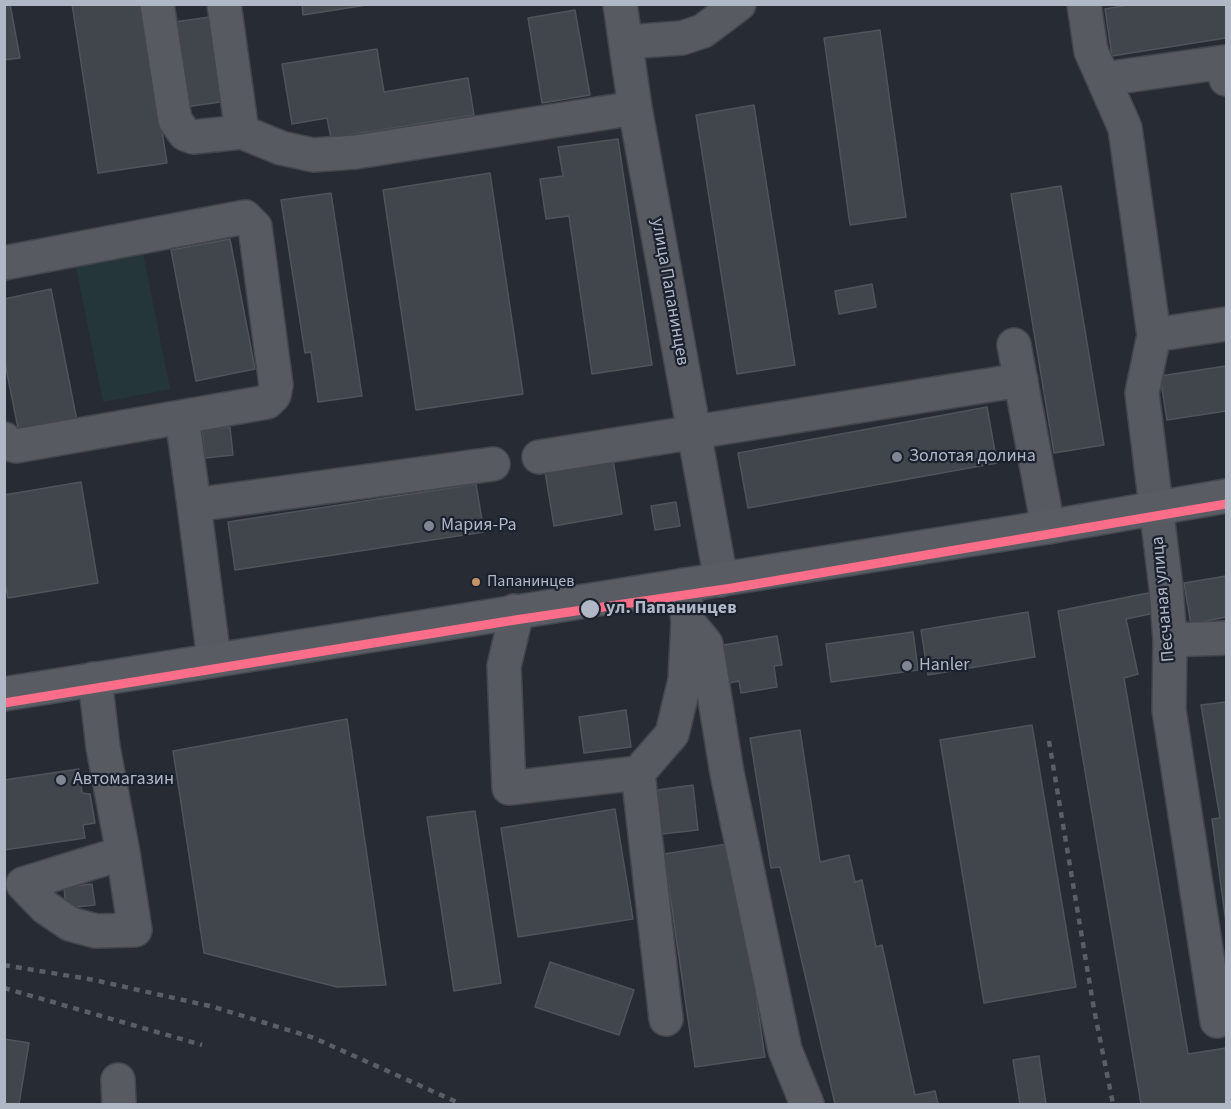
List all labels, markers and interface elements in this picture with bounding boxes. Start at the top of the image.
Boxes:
street label: улица Папанинцев [645,217,693,367]
place label: Золотая долина [909,446,1036,468]
marker: Золотая долина [890,450,904,464]
place label: Мария-Ра [441,515,517,537]
marker: Мария-Ра [422,519,436,533]
street label: Песчаная улица [1148,535,1180,663]
place label: Папанинцев [487,572,574,592]
marker: Папанинцев [470,576,482,588]
marker: ул. Папанинцев [579,598,601,620]
place label: ул. Папанинцев [606,598,737,620]
place label: Hanler [919,655,969,677]
marker: Hanler [900,659,914,673]
place label: Автомагазин [73,769,174,791]
marker: Автомагазин [54,773,68,787]

